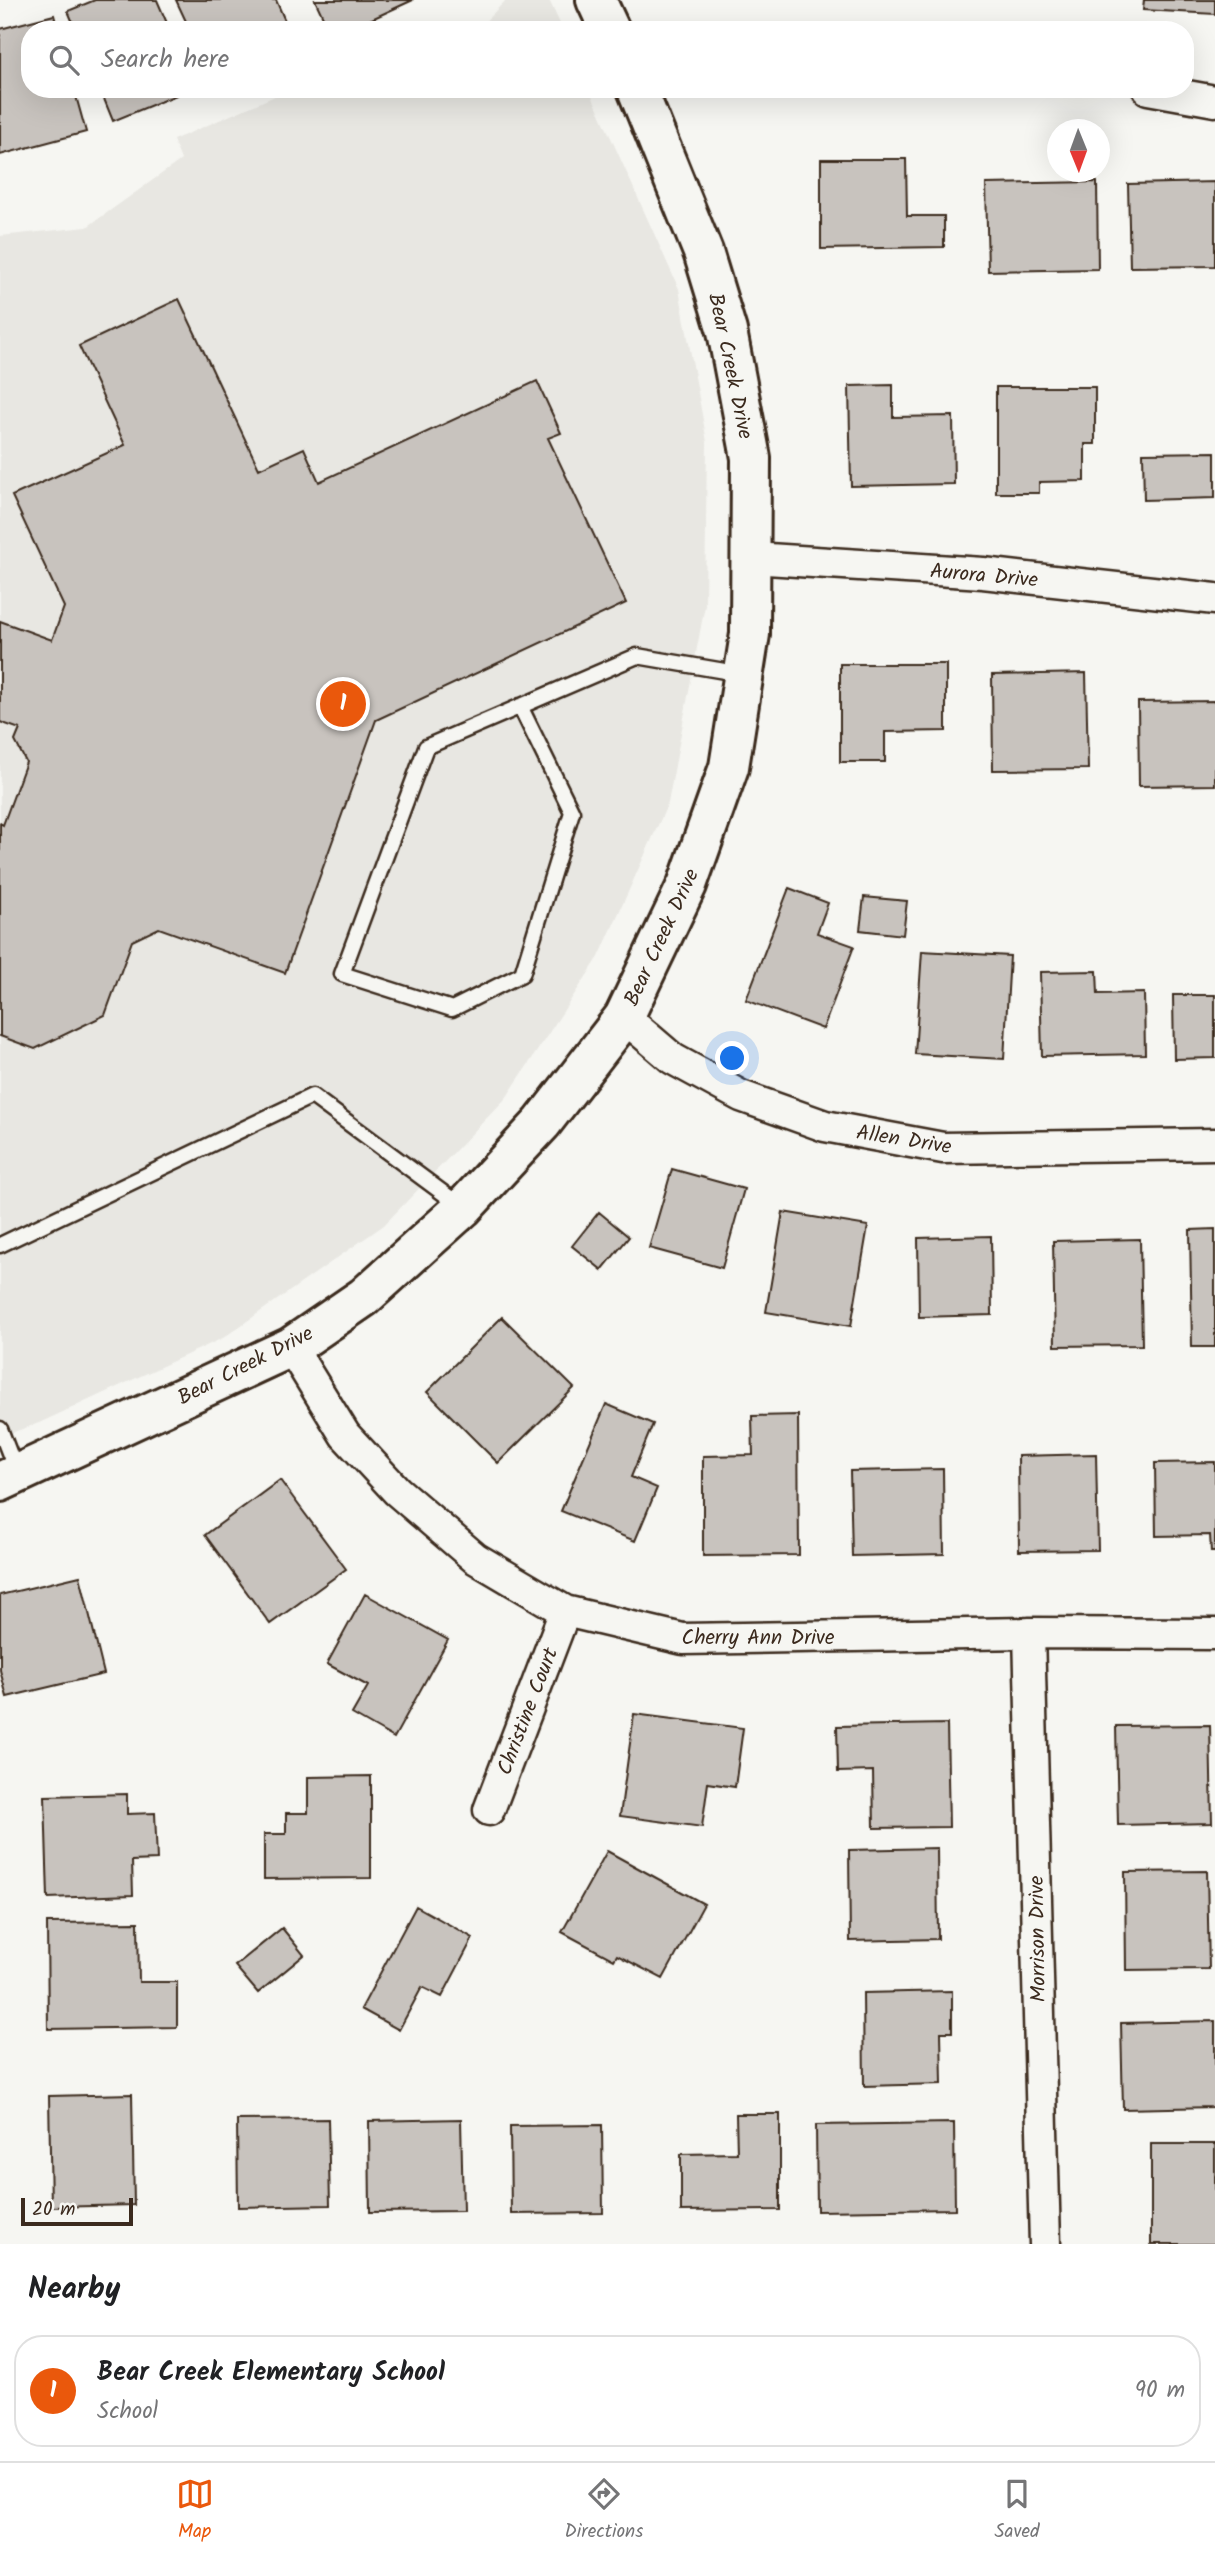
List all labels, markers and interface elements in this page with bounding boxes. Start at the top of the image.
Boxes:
search box [21,21,1194,98]
text: Search here [101,39,229,81]
icon: search [45,41,83,79]
north arrow [1047,119,1110,182]
street label: Bear Creek Drive [698,290,761,443]
street label: Aurora Drive [928,555,1040,598]
pin: 1 [320,678,366,730]
street label: Bear Creek Drive [616,863,709,1012]
your location [715,1041,749,1075]
street label: Allen Drive [854,1117,954,1164]
street label: Bear Creek Drive [172,1318,320,1415]
street label: Cherry Ann Drive [682,1622,835,1655]
street label: Christine Court [489,1642,568,1780]
street label: Morrison Drive [1021,1875,1056,2003]
scale bar [21,2195,133,2227]
text: 20 m [32,2195,75,2225]
text: Nearby [28,2266,120,2314]
text: Bear Creek Elementary School [97,2352,445,2394]
text: 1 [50,2373,56,2409]
text: 90 m [1135,2373,1185,2409]
text: School [97,2394,158,2430]
tab: Map [176,2475,214,2547]
tab: Directions [565,2475,643,2547]
tab: Saved [994,2475,1039,2547]

